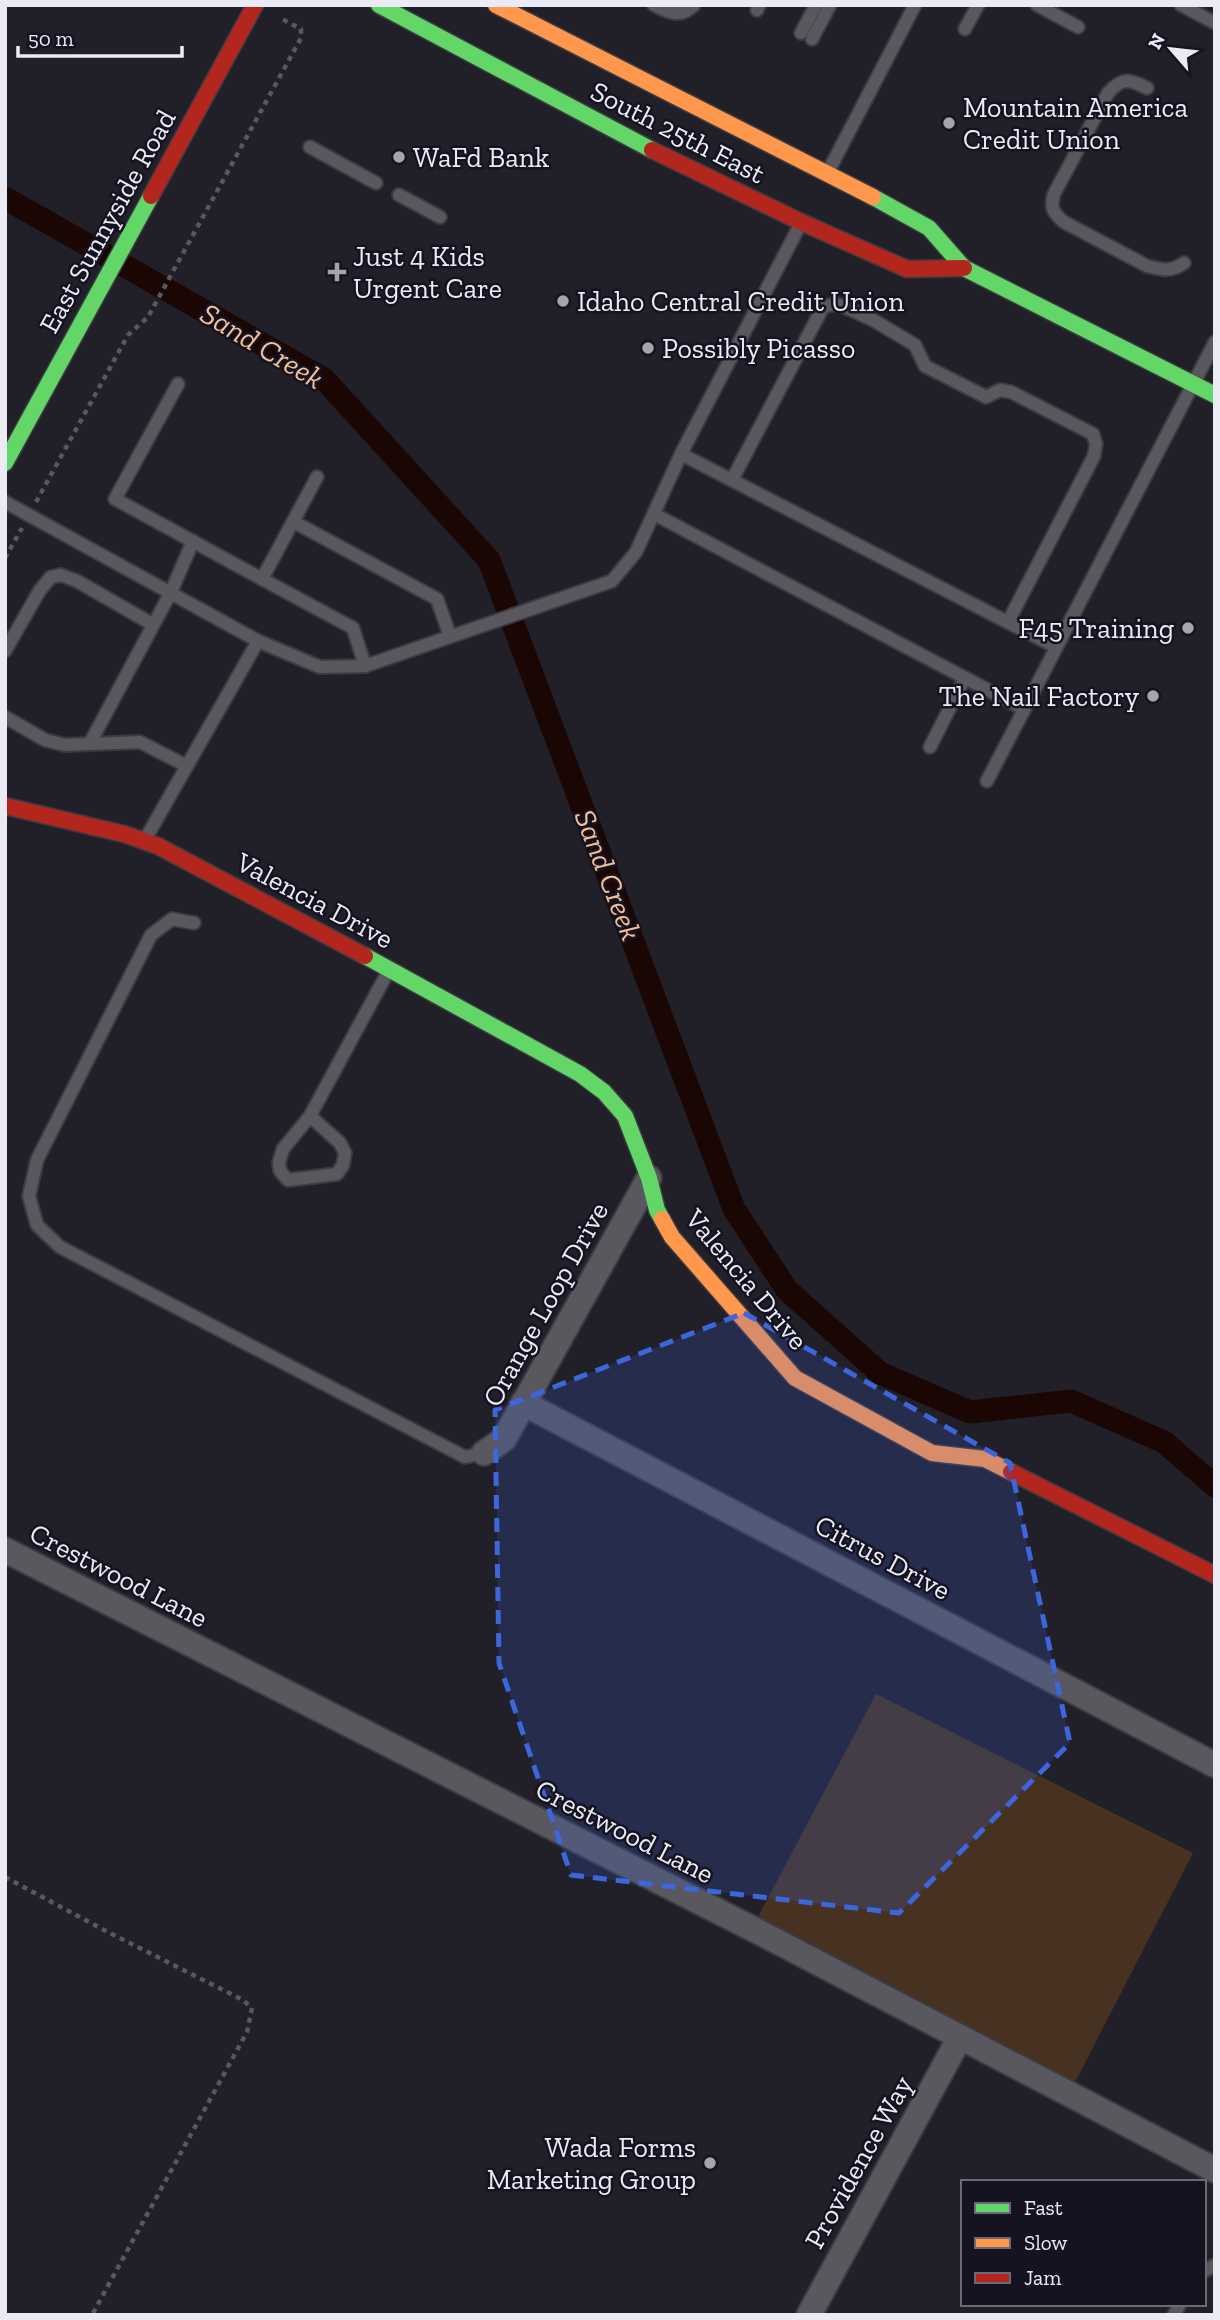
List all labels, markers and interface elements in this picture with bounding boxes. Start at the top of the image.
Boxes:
scale bar [18,14,182,58]
north arrow [1136,14,1206,84]
text: 50 m [28,26,74,51]
text: N [1143,29,1170,53]
street label: South 25th East [585,74,771,191]
place label: Mountain America Credit Union [963,91,1188,156]
street label: East Sunnyside Road [32,104,183,339]
marker: Mountain America Credit Union [941,115,957,131]
place label: WaFd Bank [413,141,550,174]
marker: WaFd Bank [391,149,407,165]
place label: Just 4 Kids Urgent Care [353,240,502,305]
marker: Just 4 Kids Urgent Care [327,262,347,282]
place label: Idaho Central Credit Union [577,285,904,318]
marker: Idaho Central Credit Union [555,293,571,309]
water label: Sand Creek [194,295,330,397]
place label: Possibly Picasso [662,332,855,365]
marker: Possibly Picasso [640,340,656,356]
place label: F45 Training [1018,612,1174,645]
marker: F45 Training [1180,620,1196,636]
place label: The Nail Factory [939,680,1140,713]
marker: The Nail Factory [1145,688,1161,704]
water label: Sand Creek [567,805,649,945]
street label: Valencia Drive [230,845,399,956]
street label: Orange Loop Drive [476,1196,615,1412]
street label: Valencia Drive [678,1202,815,1356]
street label: Citrus Drive [810,1508,956,1607]
street label: Crestwood Lane [24,1516,213,1634]
street label: Crestwood Lane [530,1772,719,1890]
street label: Providence Way [797,2070,920,2254]
place label: Wada Forms Marketing Group [487,2131,696,2196]
marker: Wada Forms Marketing Group [702,2155,718,2171]
legend [961,2180,1206,2306]
text: Fast [1024,2195,1063,2220]
text: Slow [1024,2230,1067,2255]
text: Jam [1024,2265,1061,2290]

